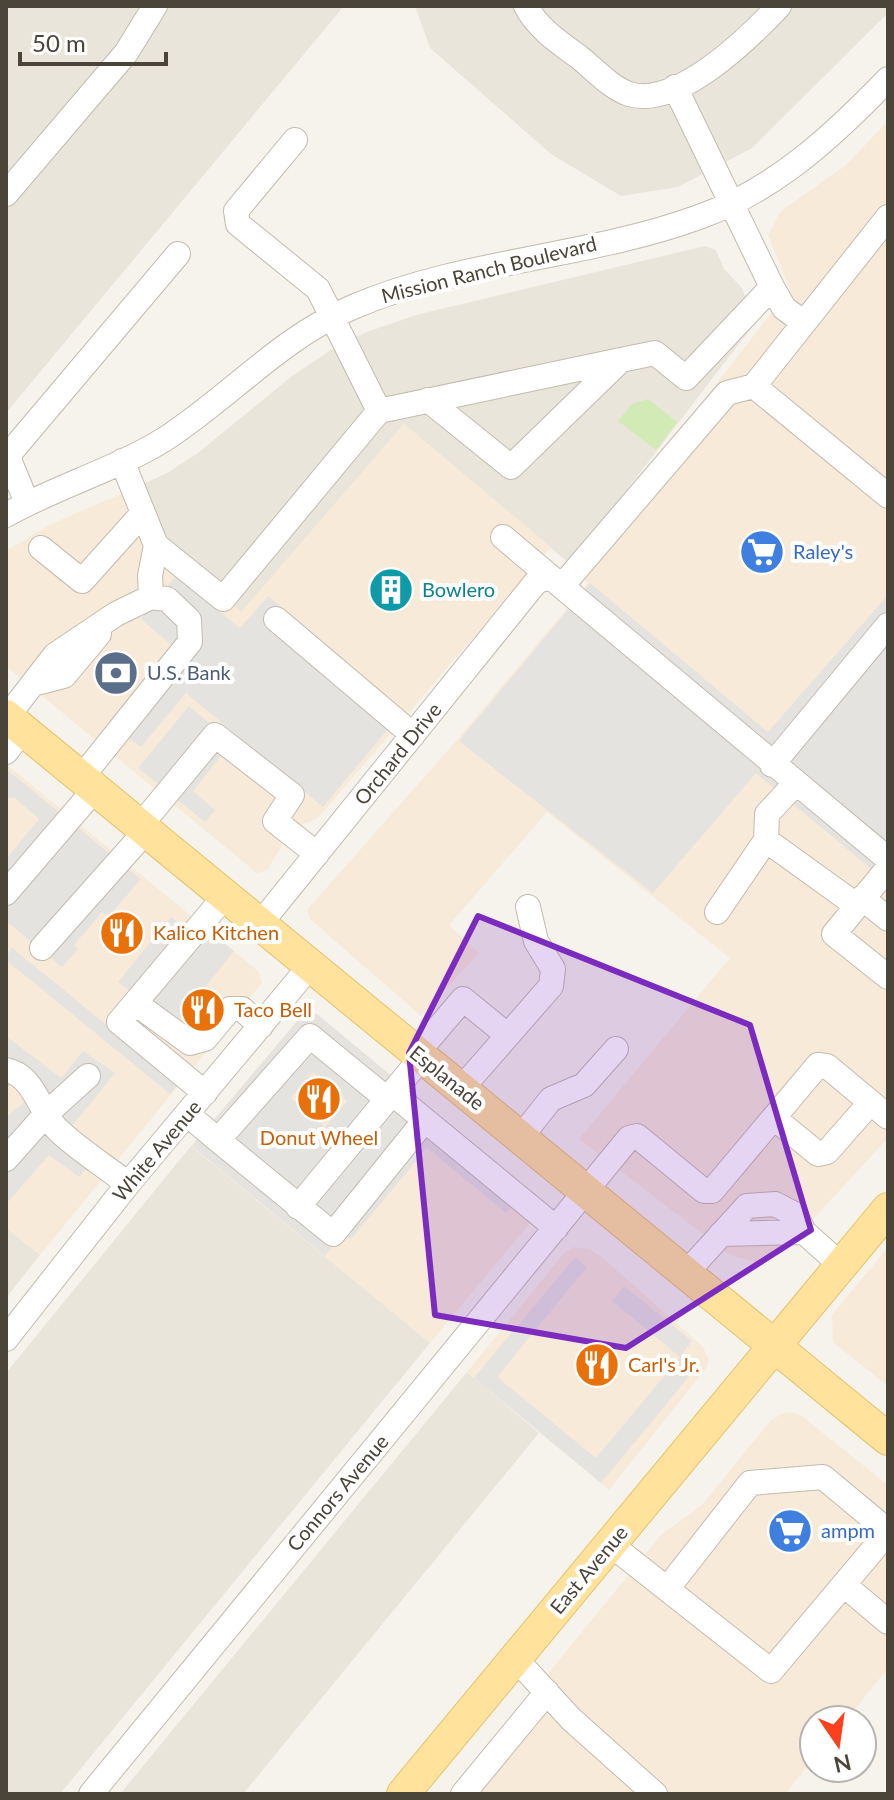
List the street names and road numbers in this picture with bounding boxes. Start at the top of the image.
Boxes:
street label: Mission Ranch Boulevard [379,231,599,307]
street label: Orchard Drive [349,698,446,809]
street label: Esplanade [406,1040,490,1114]
street label: White Avenue [107,1095,206,1206]
street label: Connors Avenue [282,1429,393,1555]
street label: East Avenue [544,1520,632,1618]

